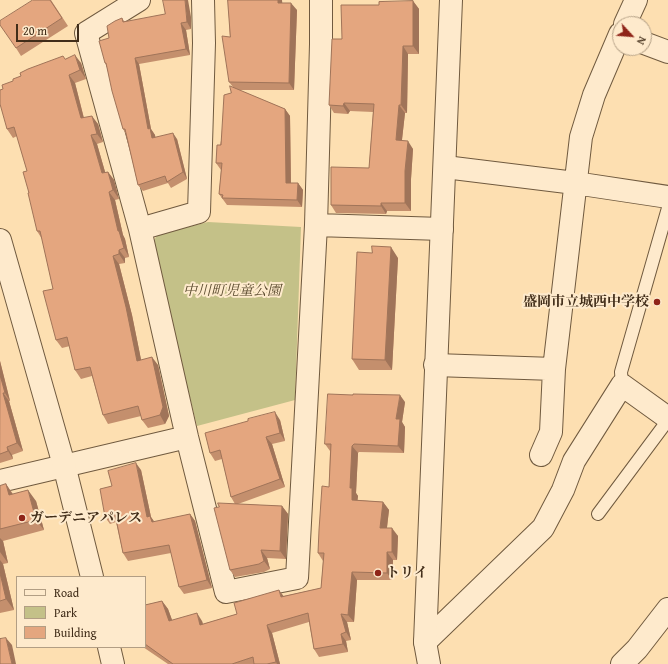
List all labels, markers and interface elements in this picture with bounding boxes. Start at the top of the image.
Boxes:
scale bar [18,16,81,42]
north arrow [612,16,652,56]
text: 20 m [23,22,47,39]
text: N [633,34,651,48]
park label: 中川町児童公園 [183,283,281,299]
place label: 盛岡市立城西中学校 [523,294,649,310]
marker: 盛岡市立城西中学校 [652,297,662,307]
place label: ガーデニアパレス [30,510,142,526]
marker: ガーデニアパレス [17,513,27,523]
place label: トリイ [386,565,428,581]
marker: トリイ [373,568,383,578]
legend [16,576,146,648]
text: Road [54,584,79,601]
text: Park [54,604,77,621]
text: Building [54,624,97,641]

